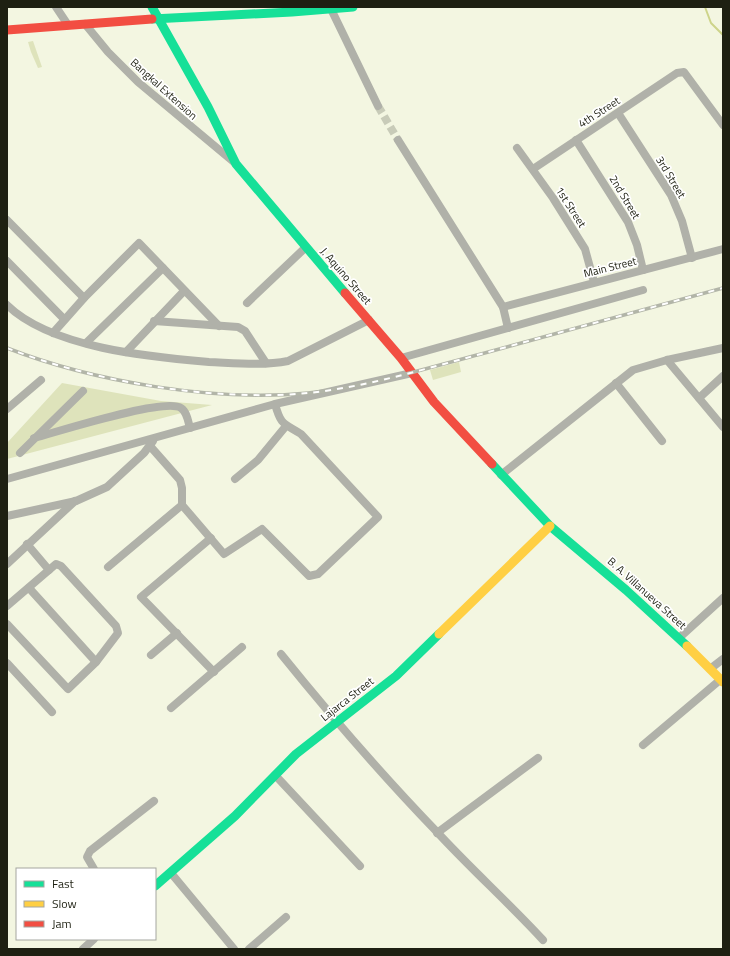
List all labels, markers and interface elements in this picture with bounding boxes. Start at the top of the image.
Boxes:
street label: Bangkal Extension [127,55,201,123]
street label: 4th Street [575,92,623,131]
street label: 3rd Street [652,153,690,201]
street label: 2nd Street [606,172,644,222]
street label: 1st Street [552,183,590,231]
street label: J. Aquino Street [317,244,375,308]
street label: Main Street [582,253,638,281]
street label: B. A. Villanueva Street [604,553,690,633]
street label: Lajarca Street [317,673,377,725]
legend [16,868,156,940]
text: Fast [52,874,75,893]
text: Slow [52,894,77,913]
text: Jam [52,914,72,933]

